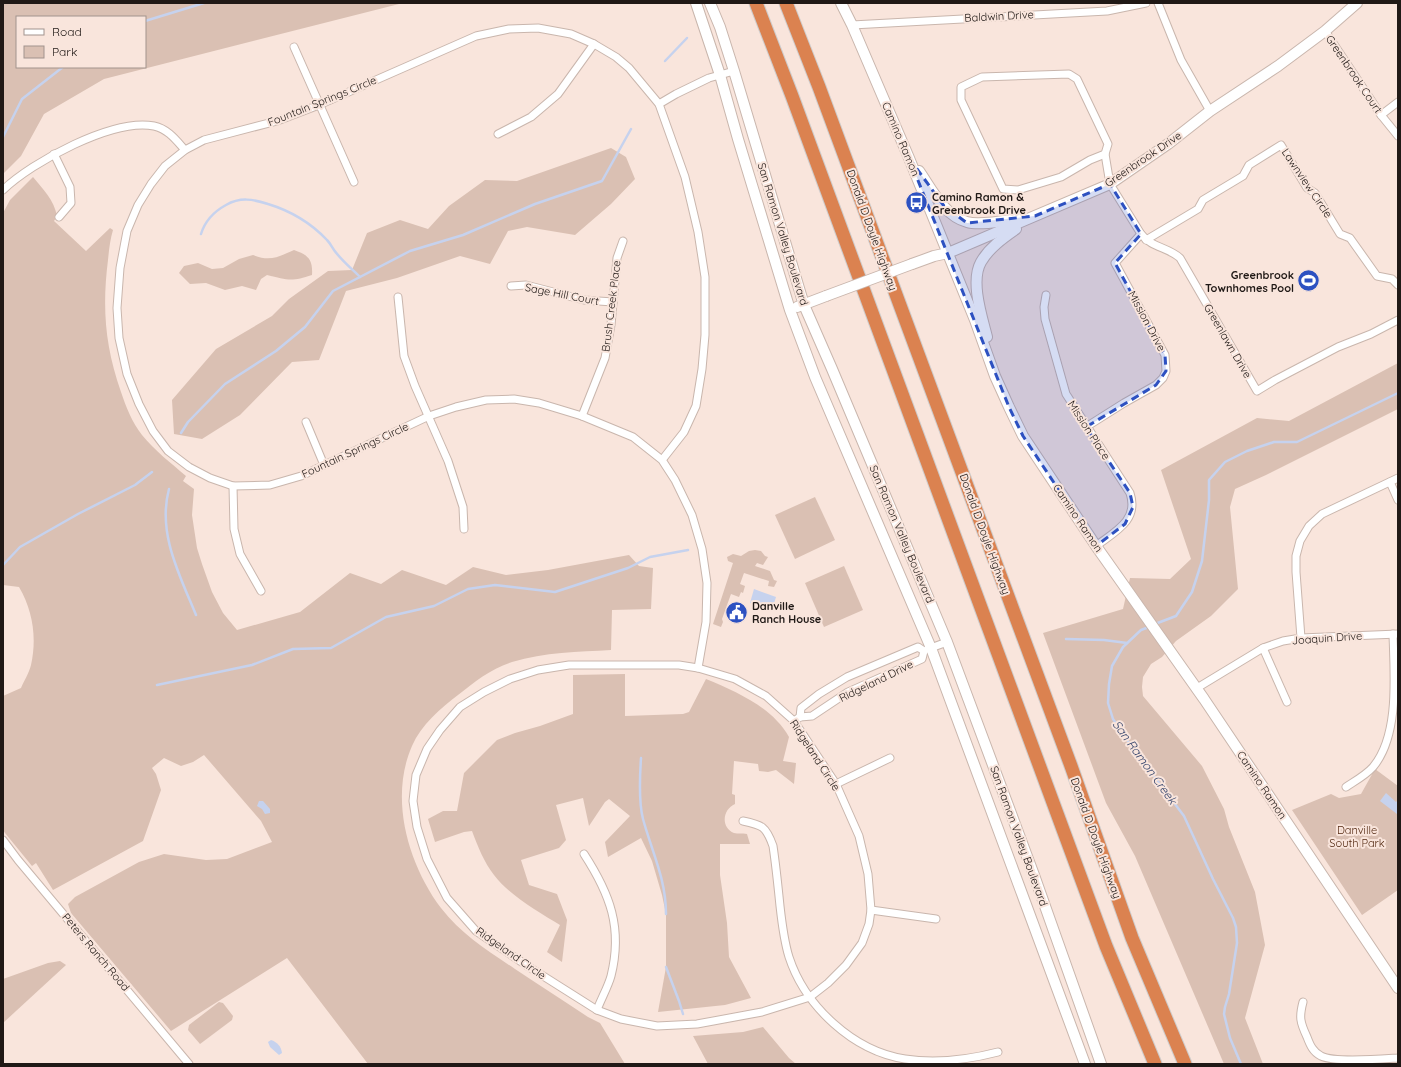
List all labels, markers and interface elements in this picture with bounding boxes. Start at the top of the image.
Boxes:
street label: Baldwin Drive [964,7,1034,25]
legend [16,16,146,68]
text: Road [52,24,82,39]
street label: Greenbrook Court [1323,32,1385,116]
text: Park [52,44,77,59]
street label: Fountain Springs Circle [266,73,378,129]
street label: Camino Ramon [879,100,923,178]
street label: Greenbrook Drive [1102,128,1184,190]
street label: Lawnview Circle [1279,146,1335,220]
street label: San Ramon Valley Boulevard [755,161,811,307]
street label: Donald D Doyle Highway [844,168,900,292]
bus stop icon: Camino Ramon & Greenbrook Drive [903,190,929,216]
place label: Camino Ramon & Greenbrook Drive [932,190,1027,217]
street label: Brush Creek Place [598,259,624,353]
place label: Greenbrook Townhomes Pool [1205,268,1294,295]
sports icon: Greenbrook Townhomes Pool [1296,268,1322,294]
street label: Sage Hill Court [524,280,600,308]
street label: Mission Drive [1125,288,1169,354]
street label: Greenlawn Drive [1201,301,1255,381]
street label: Mission Place [1065,398,1113,462]
street label: Fountain Springs Circle [299,419,411,481]
street label: San Ramon Valley Boulevard [867,463,937,605]
street label: Donald D Doyle Highway [957,472,1013,596]
street label: Camino Ramon [1050,481,1106,555]
public building icon: Danville Ranch House [724,599,750,625]
place label: Danville Ranch House [752,599,822,626]
street label: Joaquin Drive [1291,629,1363,647]
street label: Ridgeland Drive [837,657,915,705]
street label: Ridgeland Circle [787,717,843,793]
water label: San Ramon Creek [1109,717,1181,808]
street label: Camino Ramon [1234,748,1290,822]
street label: San Ramon Valley Boulevard [987,764,1051,908]
street label: Donald D Doyle Highway [1068,776,1124,900]
park label: Danville South Park [1329,823,1385,850]
street label: Peters Ranch Road [59,910,133,994]
street label: Ridgeland Circle [473,924,549,982]

